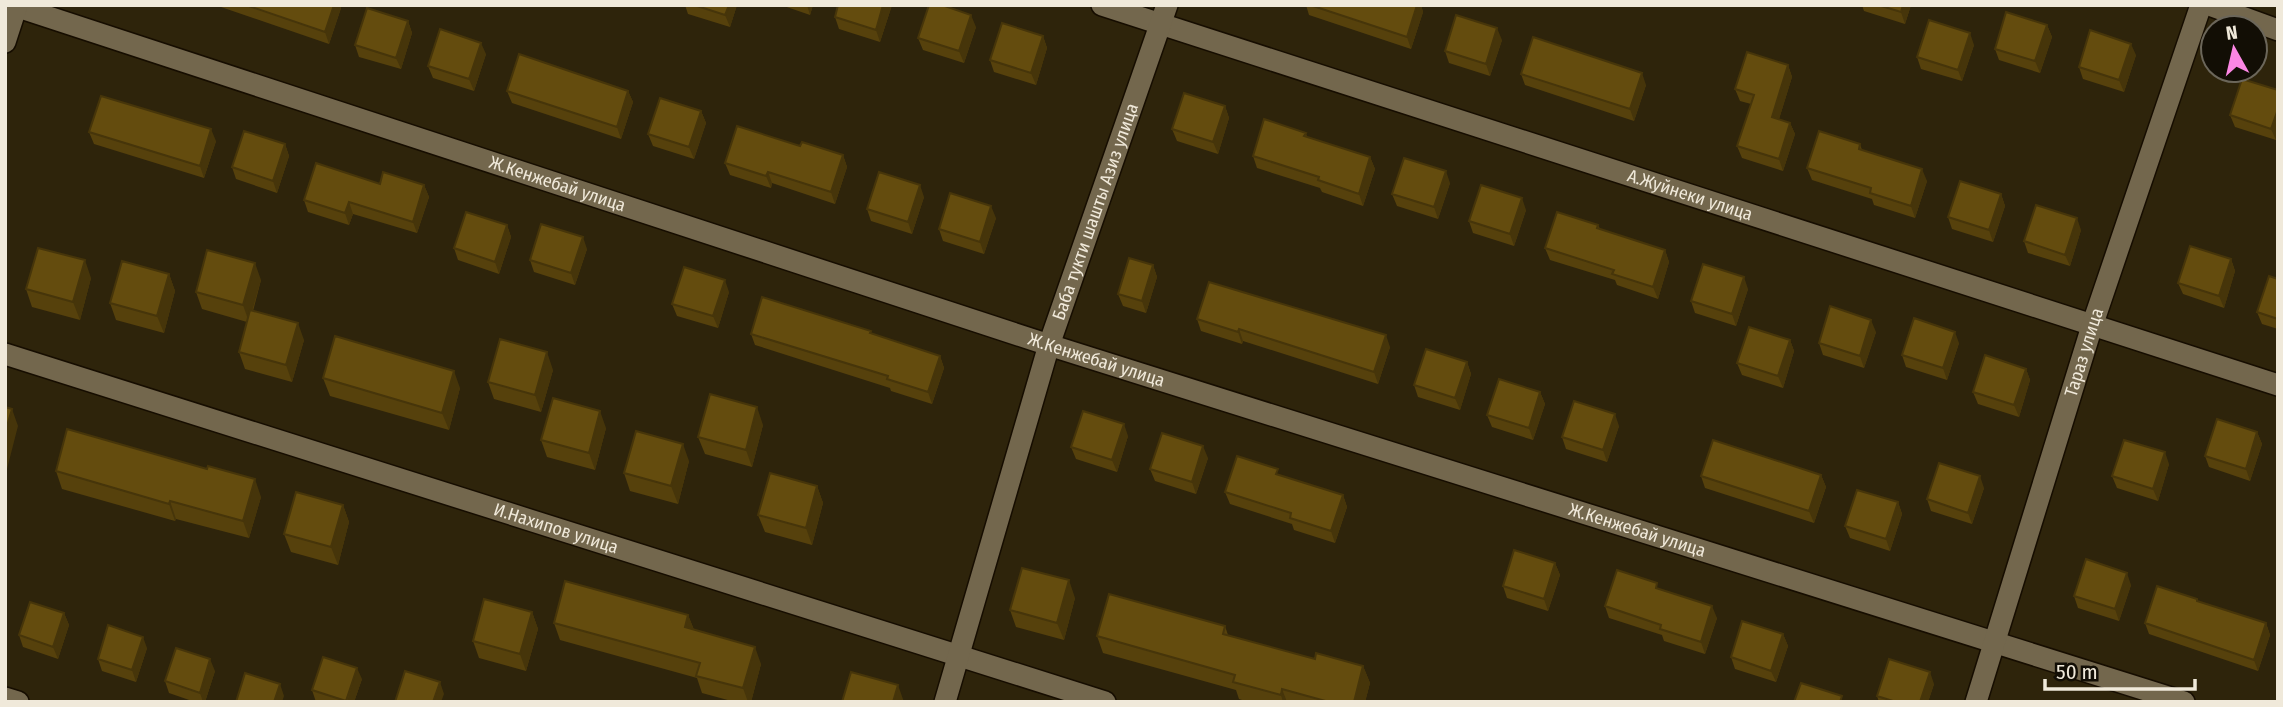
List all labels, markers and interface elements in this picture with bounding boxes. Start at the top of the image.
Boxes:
north arrow [2199,14,2269,84]
text: N [2224,20,2239,45]
street label: Баба тукти шашты Азиз улица [1047,100,1143,323]
street label: Ж.Кенжебай улица [486,151,629,217]
street label: А.Жуйнеки улица [1625,165,1756,226]
street label: Тараз улица [2060,305,2108,399]
street label: Ж.Кенжебай улица [1025,328,1168,392]
street label: И.Нахипов улица [491,498,621,558]
street label: Ж.Кенжебай улица [1566,498,1709,562]
scale bar [2045,648,2196,692]
text: 50 m [2056,659,2098,685]

